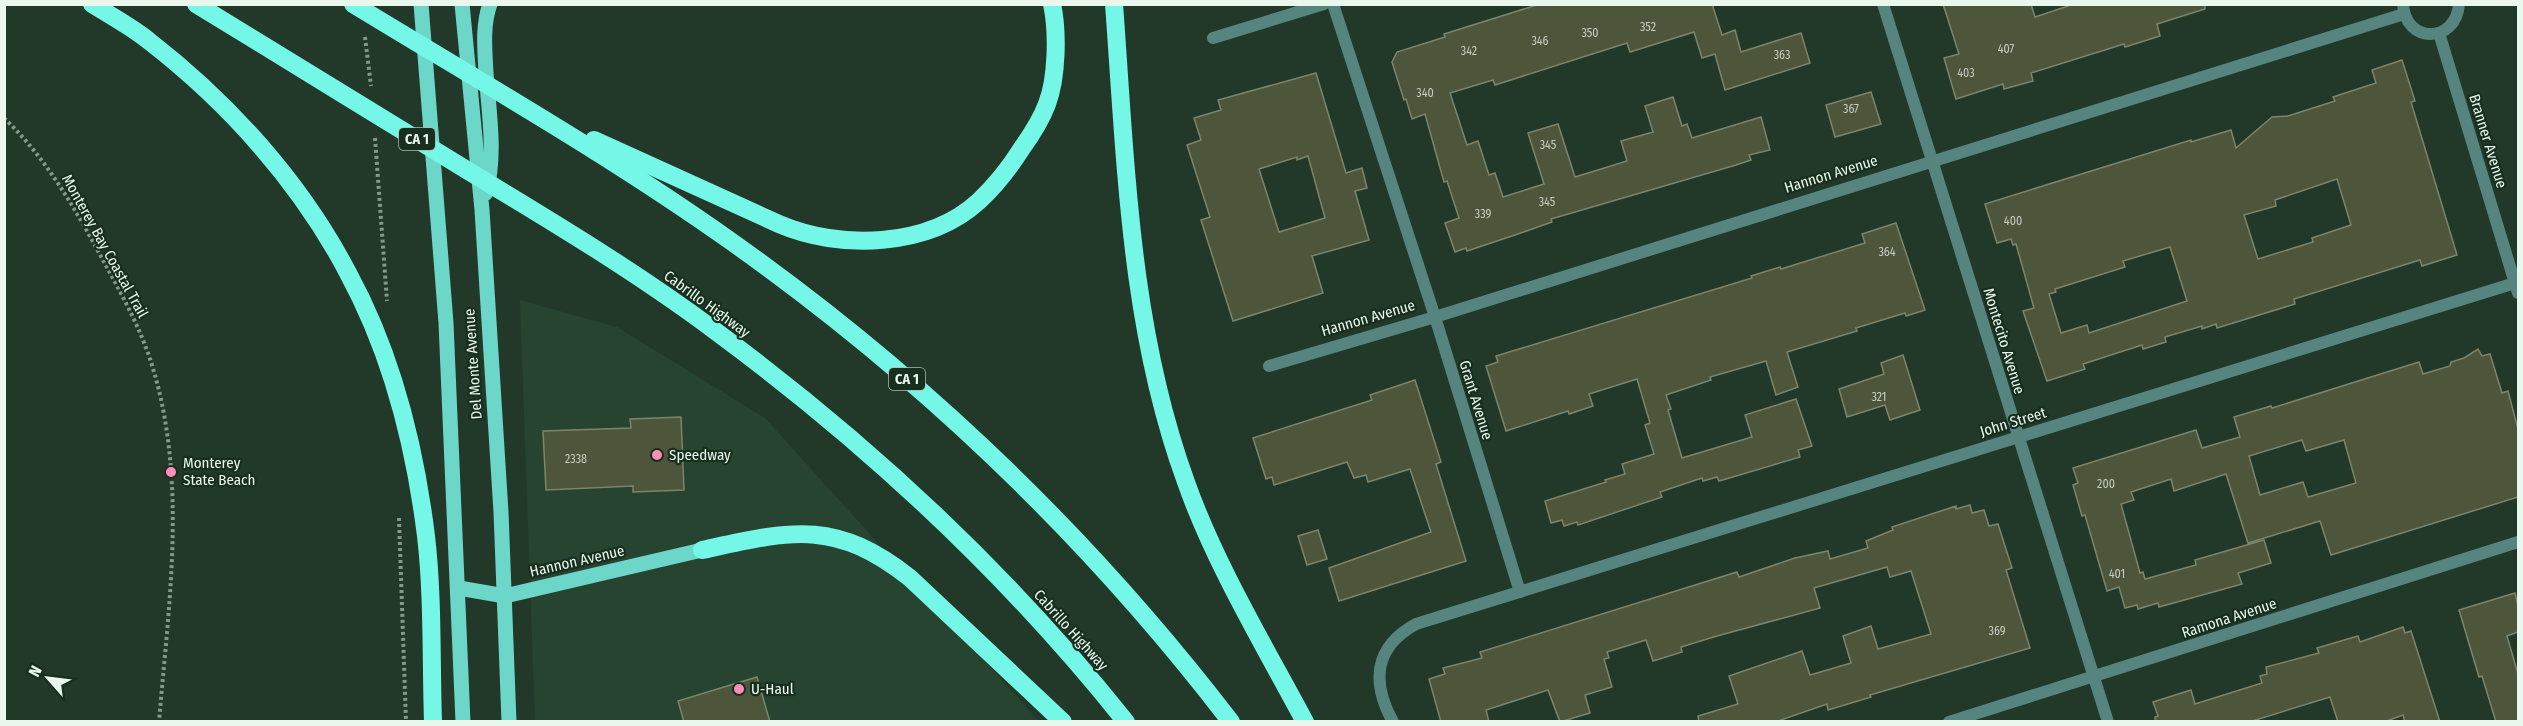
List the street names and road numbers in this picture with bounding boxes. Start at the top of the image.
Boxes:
street label: Branner Avenue [2465,92,2511,190]
road number: CA 1 [399,128,435,150]
street label: Hannon Avenue [1782,151,1880,197]
street label: Monterey Bay Coastal Trail [58,171,152,321]
street label: Cabrillo Highway [660,267,754,342]
street label: Montecito Avenue [1979,286,2029,396]
street label: Hannon Avenue [1319,296,1417,340]
street label: Del Monte Avenue [460,308,486,420]
street label: Grant Avenue [1455,358,1497,442]
road number: CA 1 [889,368,925,390]
street label: John Street [1978,403,2048,441]
street label: Hannon Avenue [528,541,626,581]
street label: Cabrillo Highway [1030,586,1112,674]
street label: Ramona Avenue [2179,594,2279,642]

